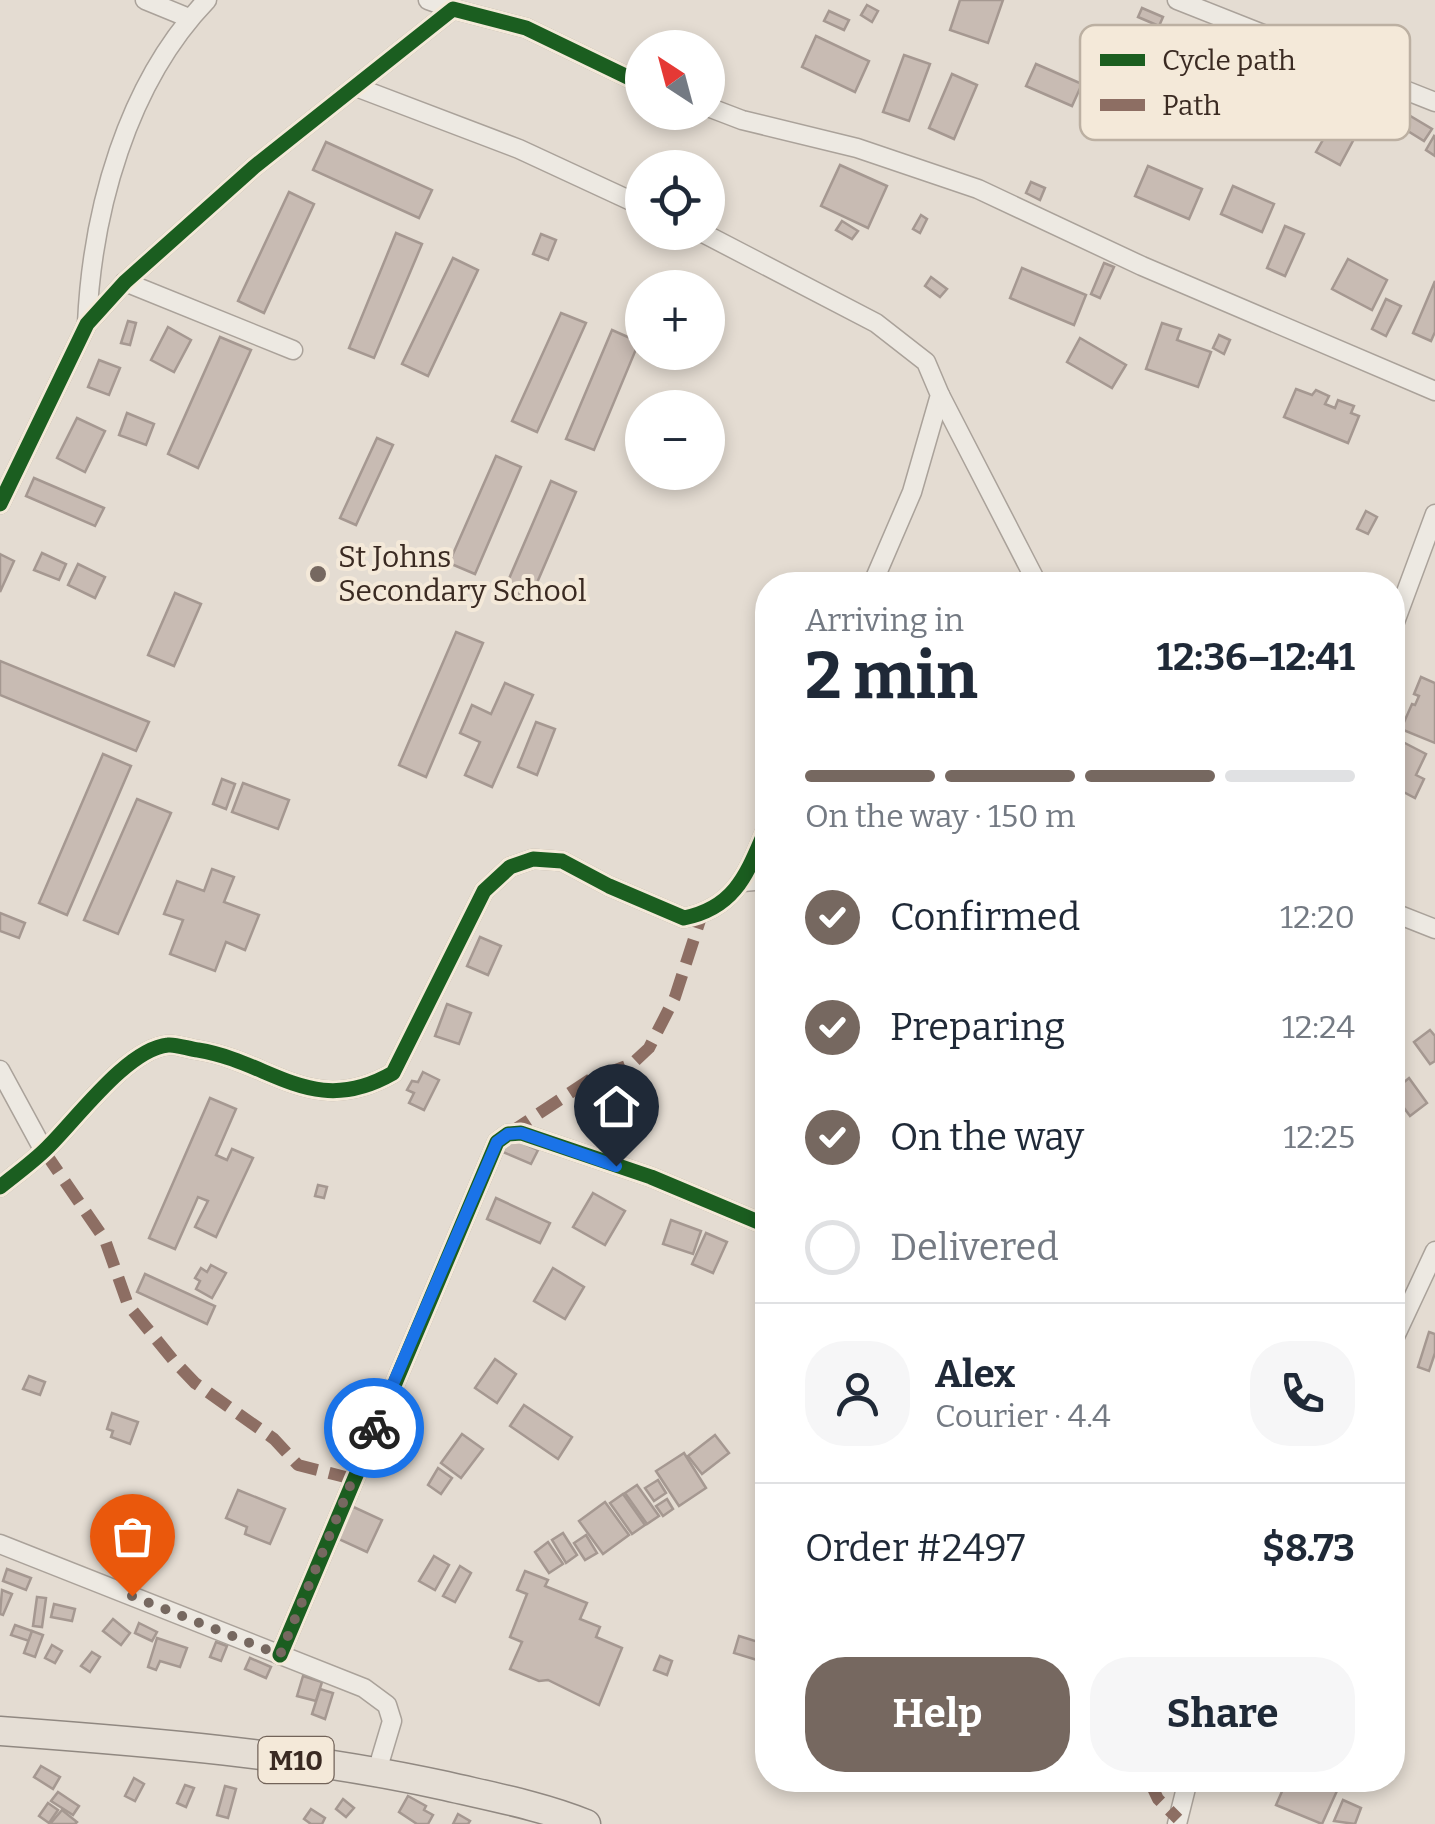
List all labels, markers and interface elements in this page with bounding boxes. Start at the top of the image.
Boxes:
legend [1080,25,1410,140]
north arrow [625,30,725,130]
map controls [625,30,725,490]
text: Cycle path [1162,44,1296,77]
text: Path [1162,89,1221,122]
button: locate [625,150,725,250]
button: + [625,270,725,370]
button: − [625,390,725,490]
place label: St Johns Secondary School [338,539,587,609]
marker: St Johns Secondary School [307,563,329,585]
text: Arriving in [805,601,964,639]
text: 12:36–12:41 [1157,634,1355,680]
text: 2 min [805,637,978,715]
text: On the way · 150 m [805,797,1076,835]
icon: check [805,890,860,945]
text: Confirmed [890,894,1080,940]
text: 12:20 [1280,898,1355,936]
icon: check [805,1000,860,1055]
text: Preparing [890,1004,1065,1050]
text: 12:24 [1282,1008,1355,1046]
pin [574,1064,659,1167]
icon: home [589,1079,644,1134]
icon: check [805,1110,860,1165]
text: On the way [890,1114,1084,1160]
text: 12:25 [1283,1118,1355,1156]
text: Delivered [890,1224,1059,1270]
button: person [805,1341,910,1446]
button: phone [1250,1341,1355,1446]
text: Alex [935,1351,1015,1397]
courier [324,1378,424,1478]
text: Courier · 4.4 [935,1397,1111,1435]
icon: bike [347,1401,402,1456]
pin [90,1494,175,1597]
icon: bag [105,1509,160,1564]
text: Order #2497 [805,1525,1025,1571]
text: $8.73 [1262,1525,1355,1571]
button: Help [805,1657,1070,1772]
button: Share [1090,1657,1355,1772]
road number: M10 [258,1737,334,1783]

